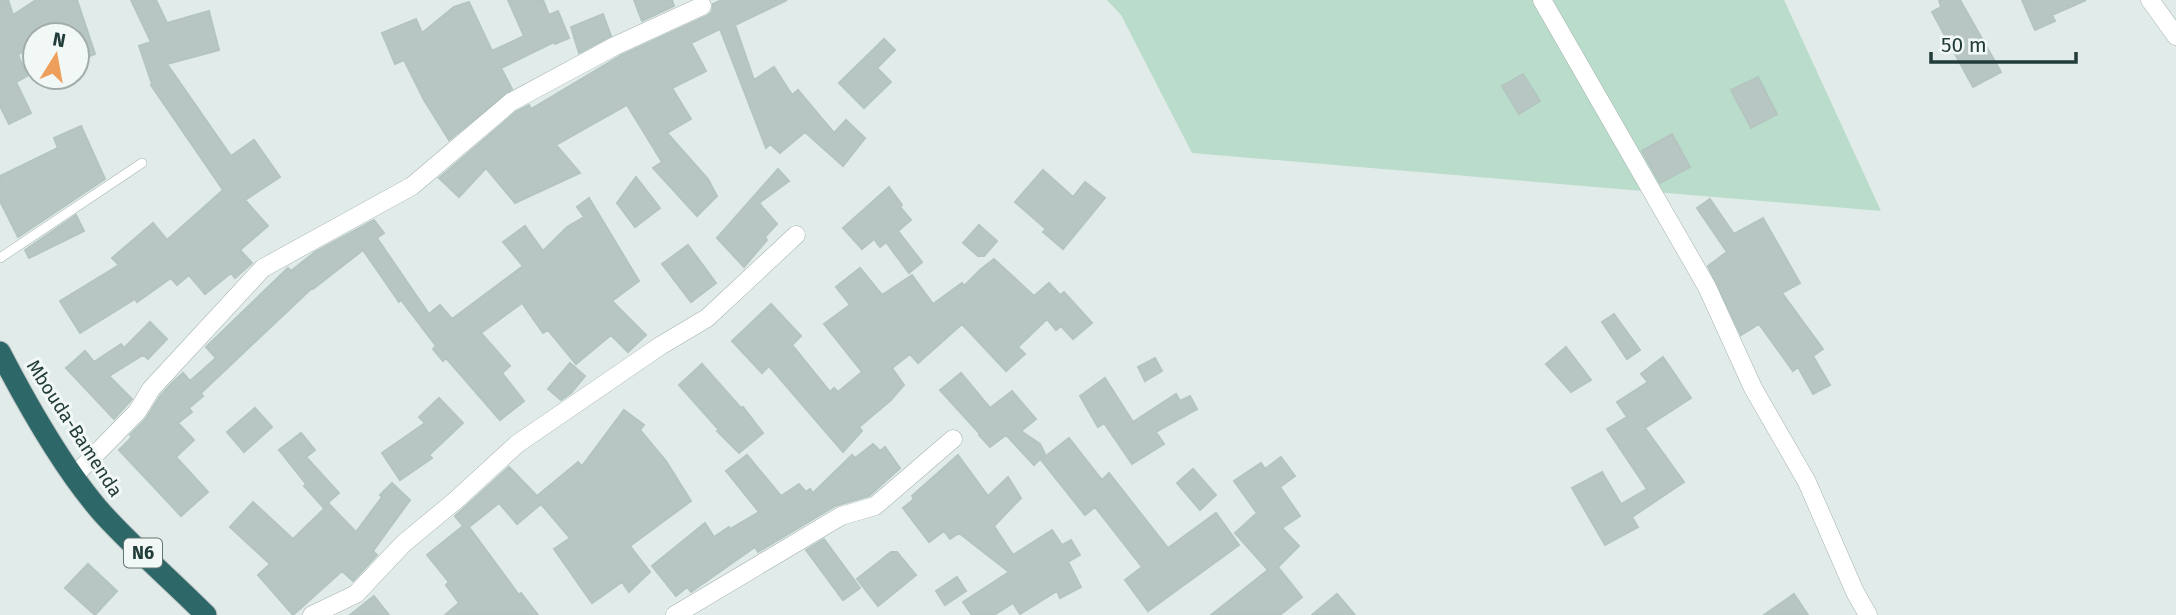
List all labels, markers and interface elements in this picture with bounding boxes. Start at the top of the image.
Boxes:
north arrow [21,21,91,91]
scale bar [1931,21,2076,65]
text: N [51,27,68,52]
text: 50 m [1941,32,1987,58]
street label: Mbouda-Bamenda [22,355,127,501]
road number: N6 [124,538,162,568]

